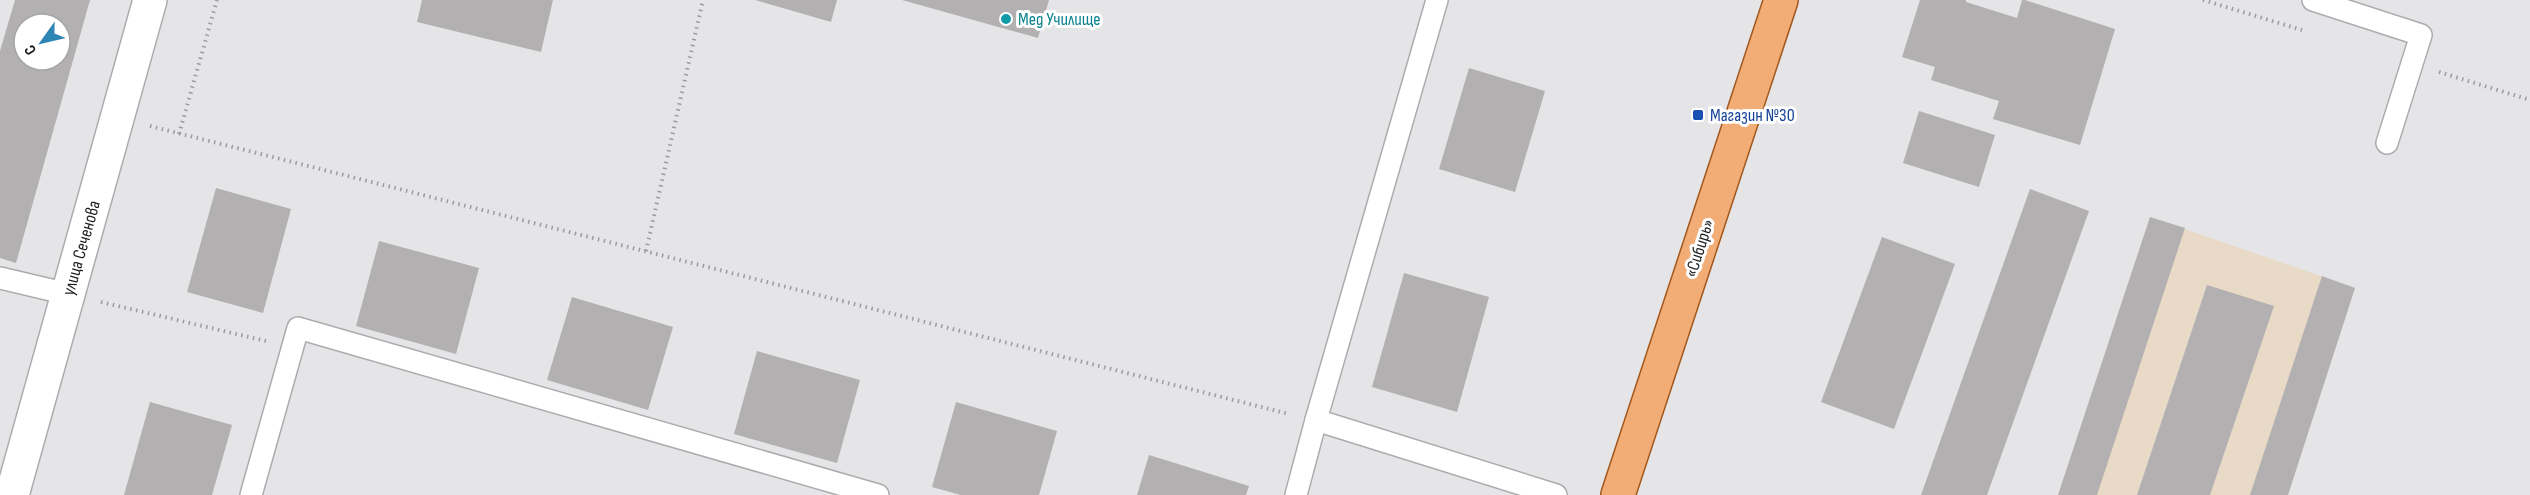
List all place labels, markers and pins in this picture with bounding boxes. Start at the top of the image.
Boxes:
place label: Мед Училище [1018,9,1101,30]
marker: Мед Училище [999,12,1013,26]
place label: Магазин №30 [1710,105,1795,126]
marker: Магазин №30 [1691,108,1705,122]

